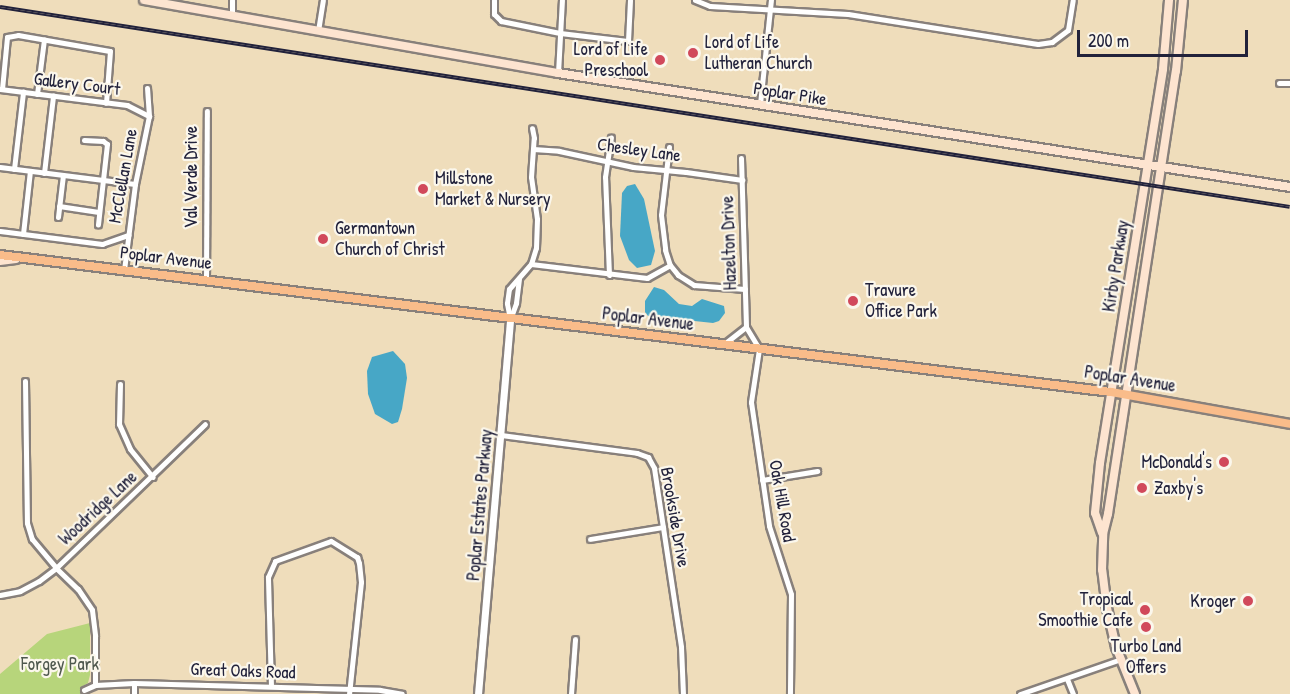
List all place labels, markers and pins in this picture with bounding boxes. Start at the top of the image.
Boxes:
place label: Lord of Life Lutheran Church [705,32,812,74]
place label: Lord of Life Preschool [574,39,648,82]
marker: Lord of Life Lutheran Church [686,46,700,60]
marker: Lord of Life Preschool [653,53,667,67]
place label: Millstone Market & Nursery [435,168,551,210]
marker: Millstone Market & Nursery [416,182,430,196]
place label: Germantown Church of Christ [335,218,445,260]
marker: Germantown Church of Christ [316,232,330,246]
place label: Travure Office Park [865,280,937,322]
marker: Travure Office Park [846,294,860,308]
place label: McDonald's [1142,451,1212,473]
marker: McDonald's [1217,455,1231,469]
place label: Zaxby's [1154,477,1203,499]
marker: Zaxby's [1135,481,1149,495]
place label: Tropical Smoothie Cafe [1038,589,1133,632]
place label: Kroger [1190,590,1236,612]
marker: Kroger [1241,594,1255,608]
marker: Tropical Smoothie Cafe [1138,603,1152,617]
marker: Turbo Land Offers [1139,620,1153,634]
place label: Turbo Land Offers [1111,636,1181,678]

